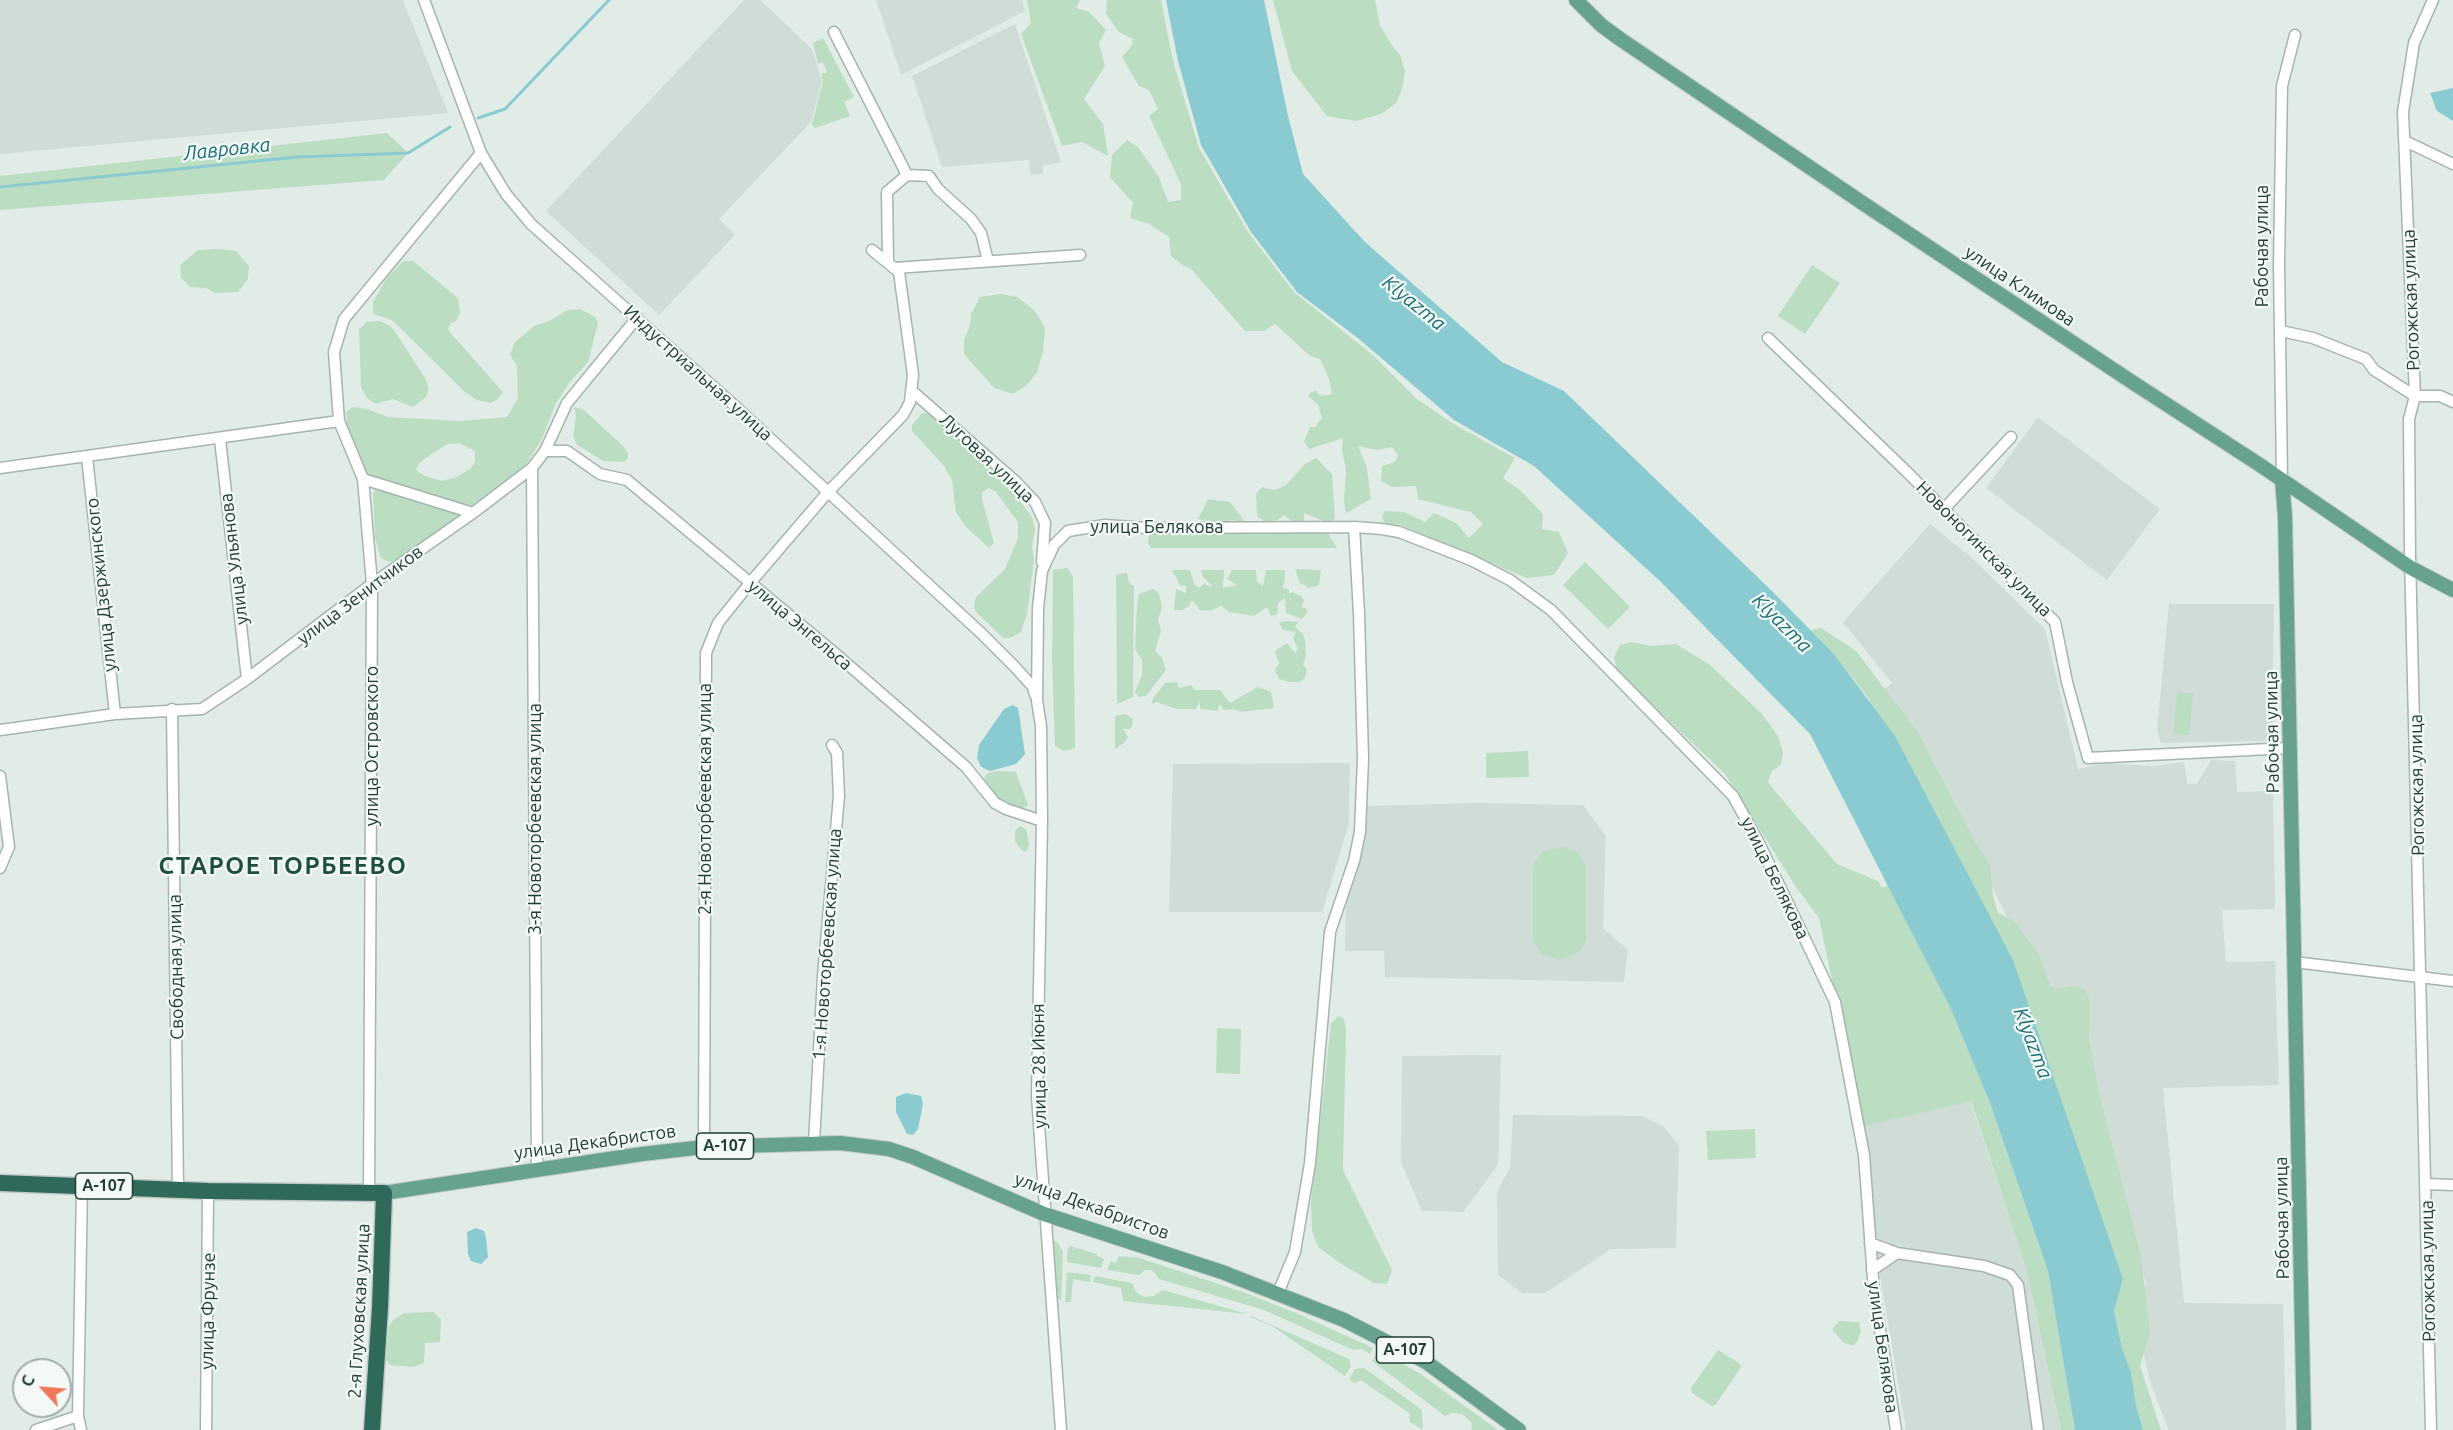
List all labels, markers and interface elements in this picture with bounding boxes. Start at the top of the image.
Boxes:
water label: Лавровка [182,133,272,165]
street label: Рабочая улица [2251,185,2273,307]
street label: Рогожская улица [2398,229,2424,371]
street label: улица Климова [1961,241,2079,331]
water label: Klyazma [1378,270,1450,336]
street label: Индустриальная улица [619,300,777,446]
street label: Луговая улица [935,409,1039,507]
street label: Новоногинская улица [1912,477,2056,621]
street label: улица Ульянова [215,492,253,626]
street label: улица Дзержинского [81,497,121,673]
street label: улица Белякова [1090,516,1224,538]
street label: улица Зенитчиков [293,541,427,649]
street label: улица Энгельса [743,575,857,675]
water label: Klyazma [1747,588,1817,658]
street label: улица Островского [361,666,383,826]
street label: Рабочая улица [2260,670,2284,794]
street label: 2-я Новоторбеевская улица [694,683,716,915]
street label: 3-я Новоторбеевская улица [524,703,546,935]
street label: Рогожская улица [2405,714,2429,856]
street label: улица Белякова [1736,813,1814,943]
street label: 1-я Новоторбеевская улица [808,828,846,1060]
district label: СТАРОЕ ТОРБЕЕВО [159,852,407,880]
street label: Свободная улица [164,894,188,1040]
street label: улица 28 Июня [1027,1003,1051,1129]
water label: Klyazma [2008,1004,2058,1082]
street label: улица Декабристов [513,1120,677,1164]
road number: А-107 [696,1133,754,1159]
street label: Рабочая улица [2270,1156,2294,1280]
street label: улица Декабристов [1012,1168,1172,1244]
road number: А-107 [76,1173,132,1199]
street label: Рогожская улица [2416,1200,2440,1342]
street label: 2-я Глуховская улица [344,1223,374,1399]
street label: улица Фрунзе [196,1252,220,1370]
street label: улица Белякова [1863,1280,1903,1414]
road number: А-107 [1376,1337,1434,1363]
north arrow [12,1358,72,1418]
text: С [17,1372,38,1390]

